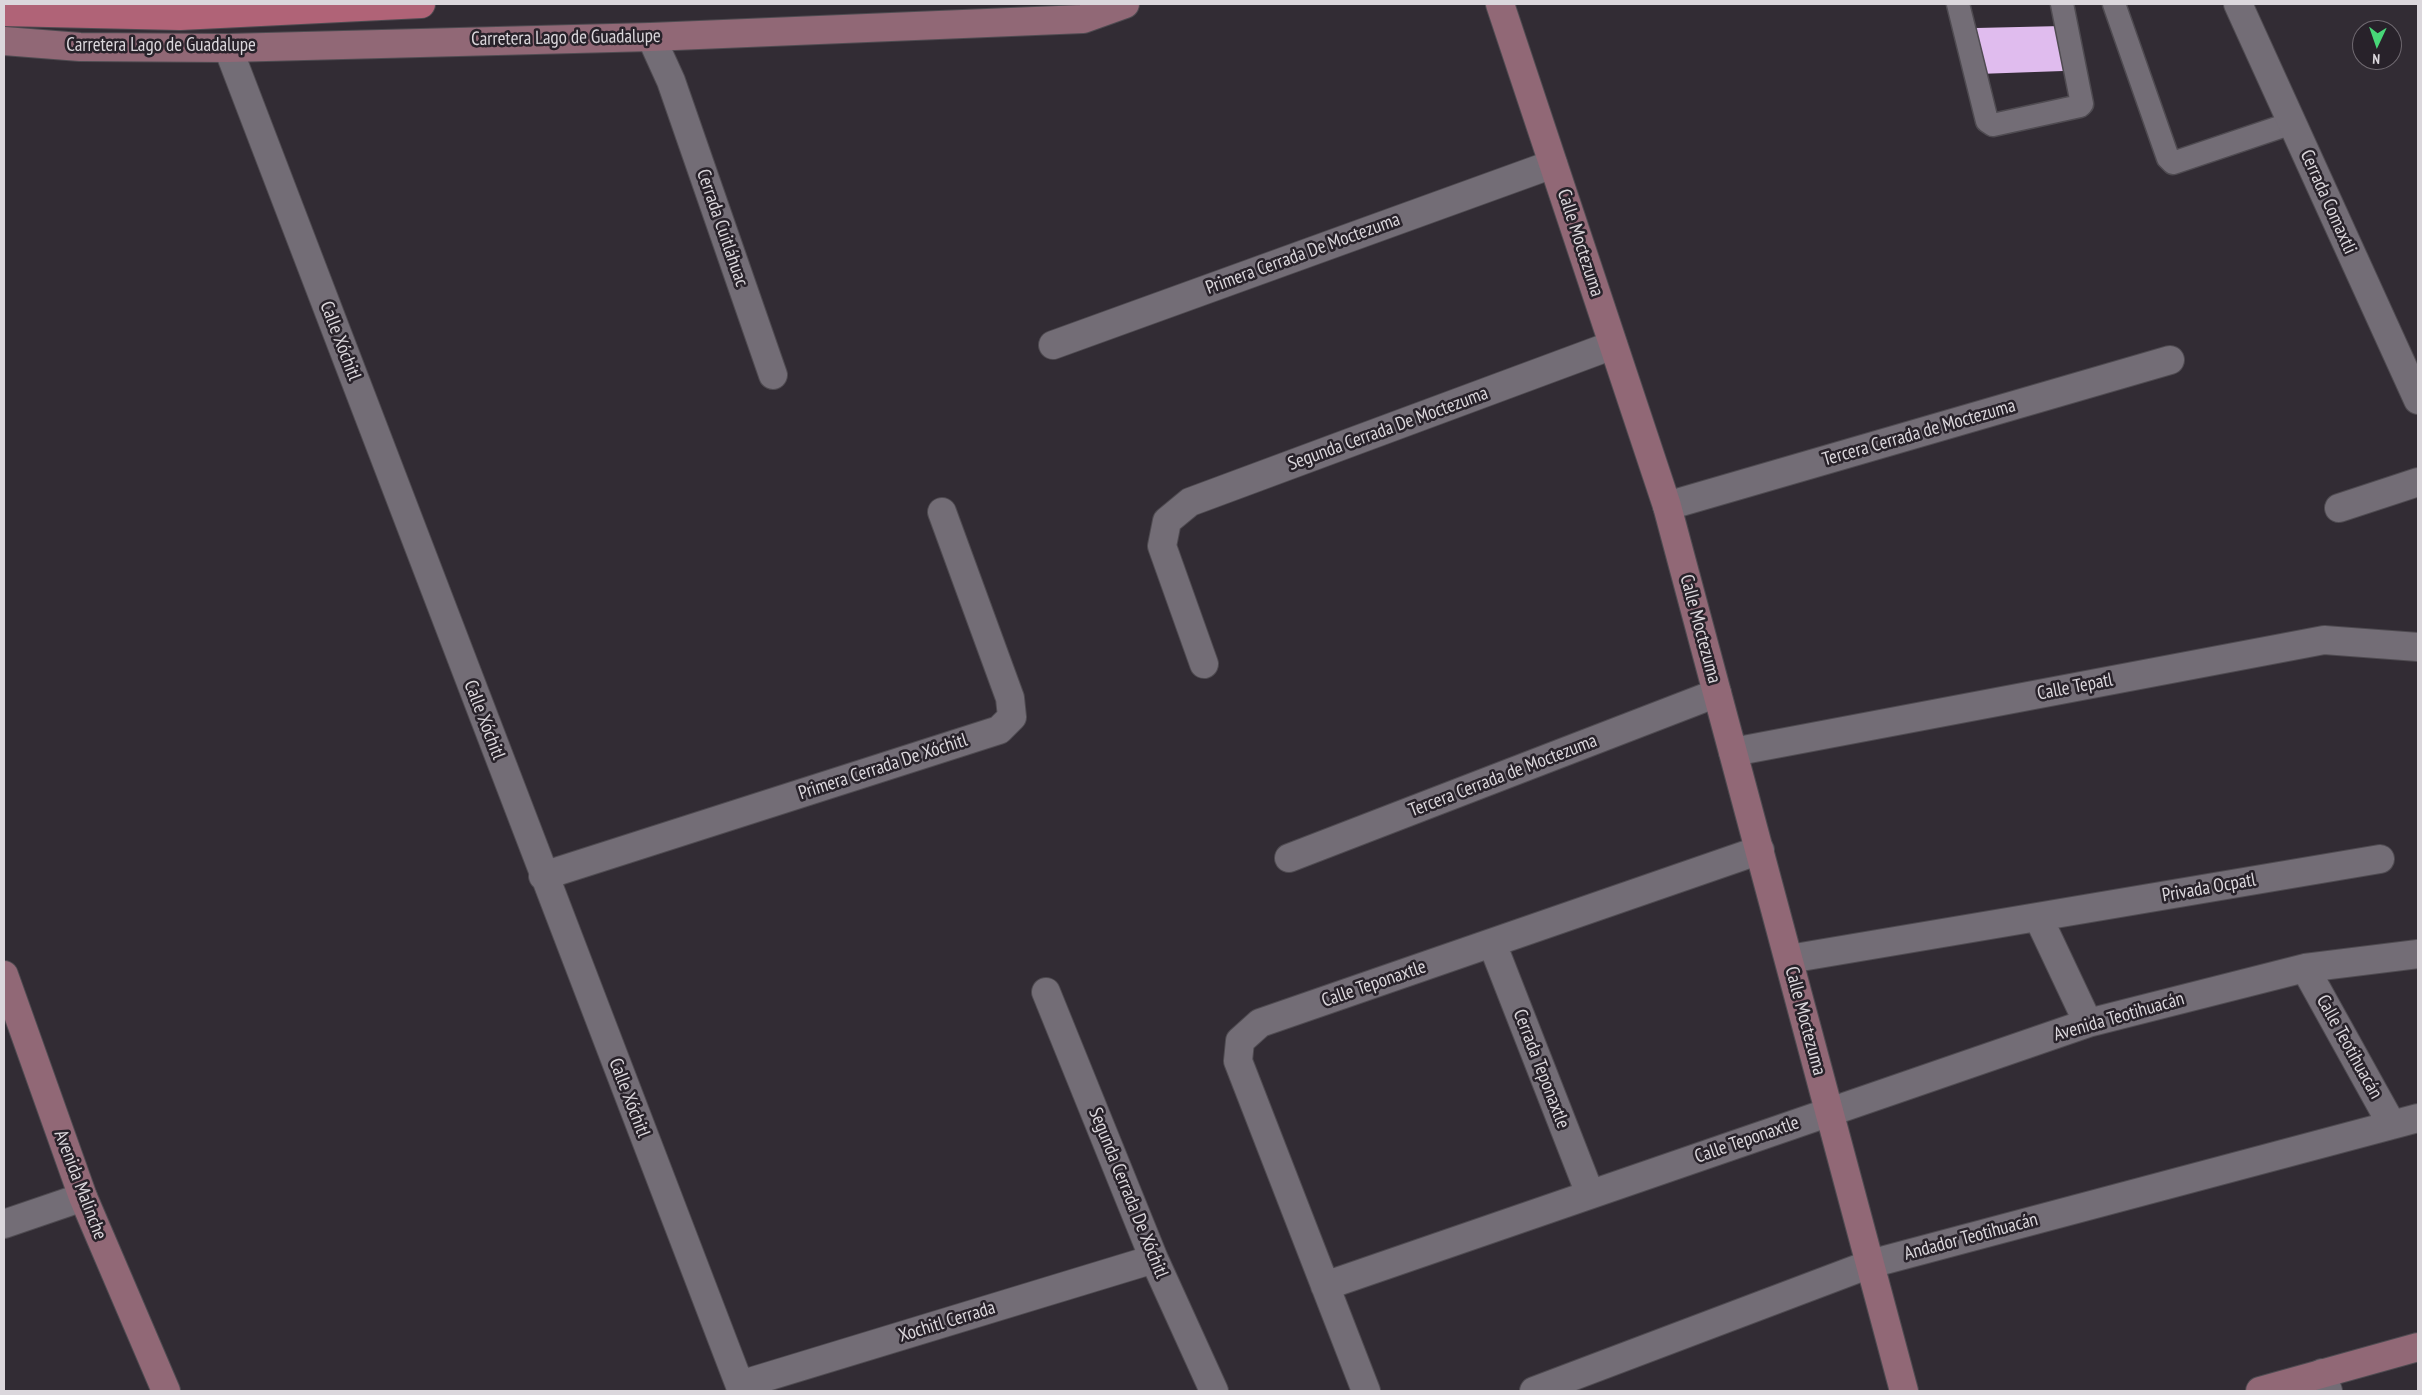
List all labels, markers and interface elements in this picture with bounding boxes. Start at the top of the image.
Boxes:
north arrow [2352,20,2402,70]
street label: Carretera Lago de Guadalupe [471,25,661,51]
street label: Carretera Lago de Guadalupe [66,35,256,57]
text: N [2372,50,2381,68]
street label: Cerrada Comaxtli [2295,146,2361,258]
street label: Cerrada Cuitláhuac [691,166,753,290]
street label: Calle Moctezuma [1552,186,1608,300]
street label: Primera Cerrada De Moctezuma [1203,208,1403,300]
street label: Calle Xóchitl [315,298,365,384]
street label: Segunda Cerrada De Moctezuma [1285,382,1491,476]
street label: Tercera Cerrada de Moctezuma [1820,395,2018,471]
street label: Calle Moctezuma [1675,572,1725,686]
street label: Calle Tepatl [2035,668,2115,706]
street label: Calle Xóchitl [459,677,509,763]
street label: Primera Cerrada De Xóchitl [796,729,970,805]
street label: Tercera Cerrada de Moctezuma [1406,730,1600,822]
street label: Privada Ocpatl [2160,869,2258,907]
street label: Calle Teponaxtle [1319,955,1429,1013]
street label: Calle Moctezuma [1780,964,1830,1078]
street label: Avenida Teotihuacán [2051,987,2187,1047]
street label: Calle Teotihuacán [2311,991,2387,1103]
street label: Cerrada Teponaxtle [1508,1006,1574,1132]
street label: Calle Xóchitl [604,1055,654,1141]
street label: Segunda Cerrada De Xóchitl [1083,1104,1173,1282]
street label: Calle Teponaxtle [1692,1111,1802,1169]
street label: Avenida Malinche [49,1127,111,1243]
street label: Andador Teotihuacán [1902,1208,2040,1266]
street label: Xochitl Cerrada [896,1297,998,1347]

